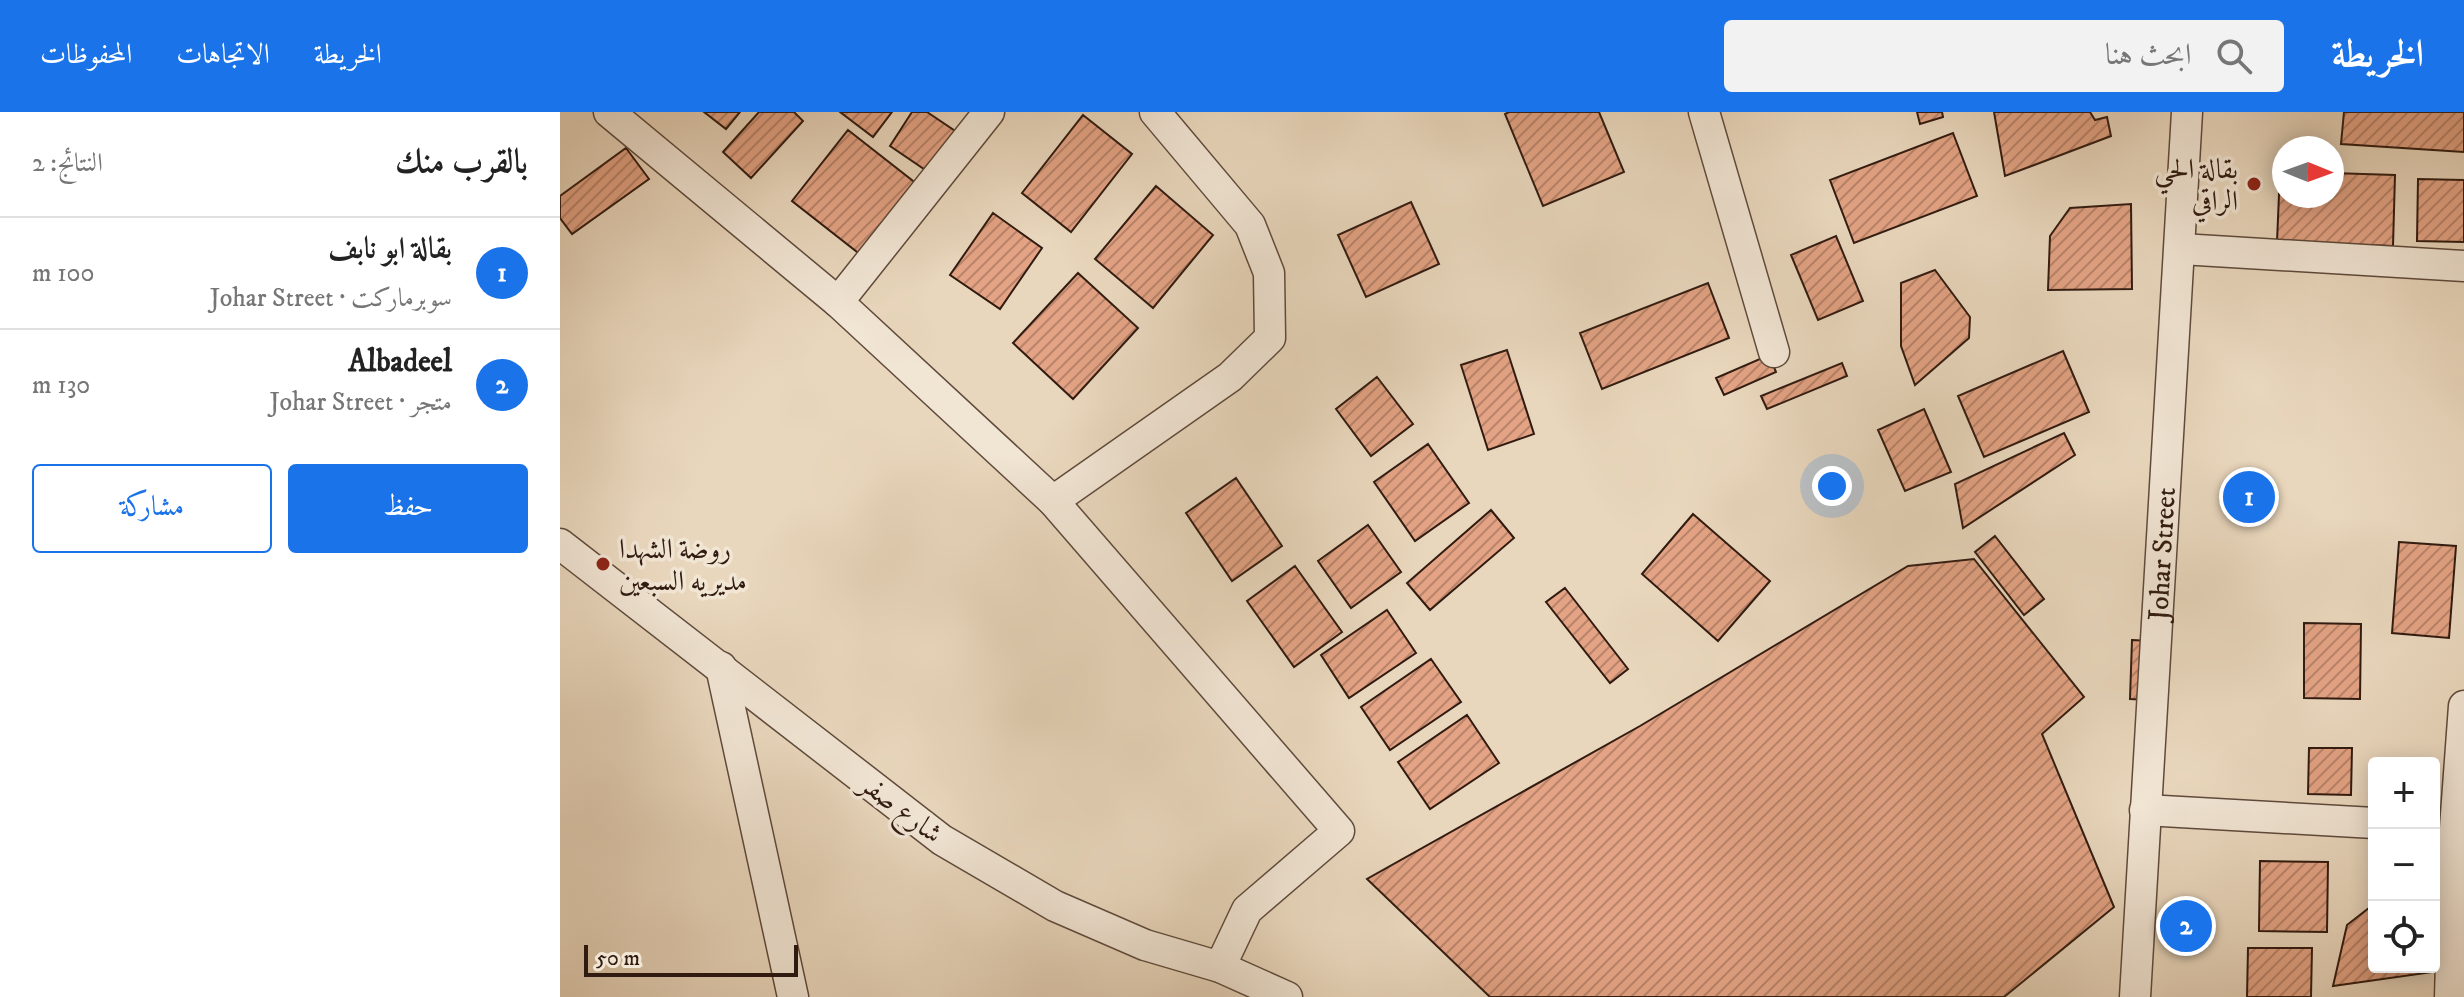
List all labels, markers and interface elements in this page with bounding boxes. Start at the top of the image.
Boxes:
search box [1724,20,2284,92]
text: الخريطة [2332,31,2424,79]
icon: search [2212,34,2256,78]
text: المحفوظات [40,37,132,72]
text: الاتجاهات [176,37,270,72]
text: الخريطة [314,37,382,72]
text: ابحث هنا [2105,37,2192,74]
north arrow [2272,136,2344,208]
text: بالقرب منك [395,141,528,183]
text: النتائج: 2 [32,147,103,180]
place label: بقالة الحي الراقي [2154,152,2238,223]
marker: بقالة الحي الراقي [2245,175,2263,193]
text: بقالة ابو نابف [328,231,452,268]
text: 100 m [32,257,95,290]
text: 1 [497,257,507,290]
text: سوبرماركت · Johar Street [210,282,452,315]
text: Albadeel [348,344,452,381]
text: 130 m [32,369,90,402]
text: 2 [496,369,508,402]
text: متجر · Johar Street [270,386,452,419]
button: مشاركة [32,464,272,553]
button: حفظ [288,464,528,553]
your location [1812,466,1852,506]
pin: 1 [2223,467,2275,527]
street label: Johar Street [2141,486,2184,624]
place label: روضة الشهدا مديريه السبعين [619,532,747,599]
marker: روضة الشهدا مديريه السبعين [594,555,612,573]
map controls [2368,757,2440,973]
button: + [2368,757,2440,829]
street label: شارع صفر [847,765,949,856]
button: − [2368,829,2440,901]
pin: 2 [2160,896,2212,956]
button: locate [2368,901,2440,973]
scale bar [584,941,798,977]
text: 50 m [596,945,640,972]

